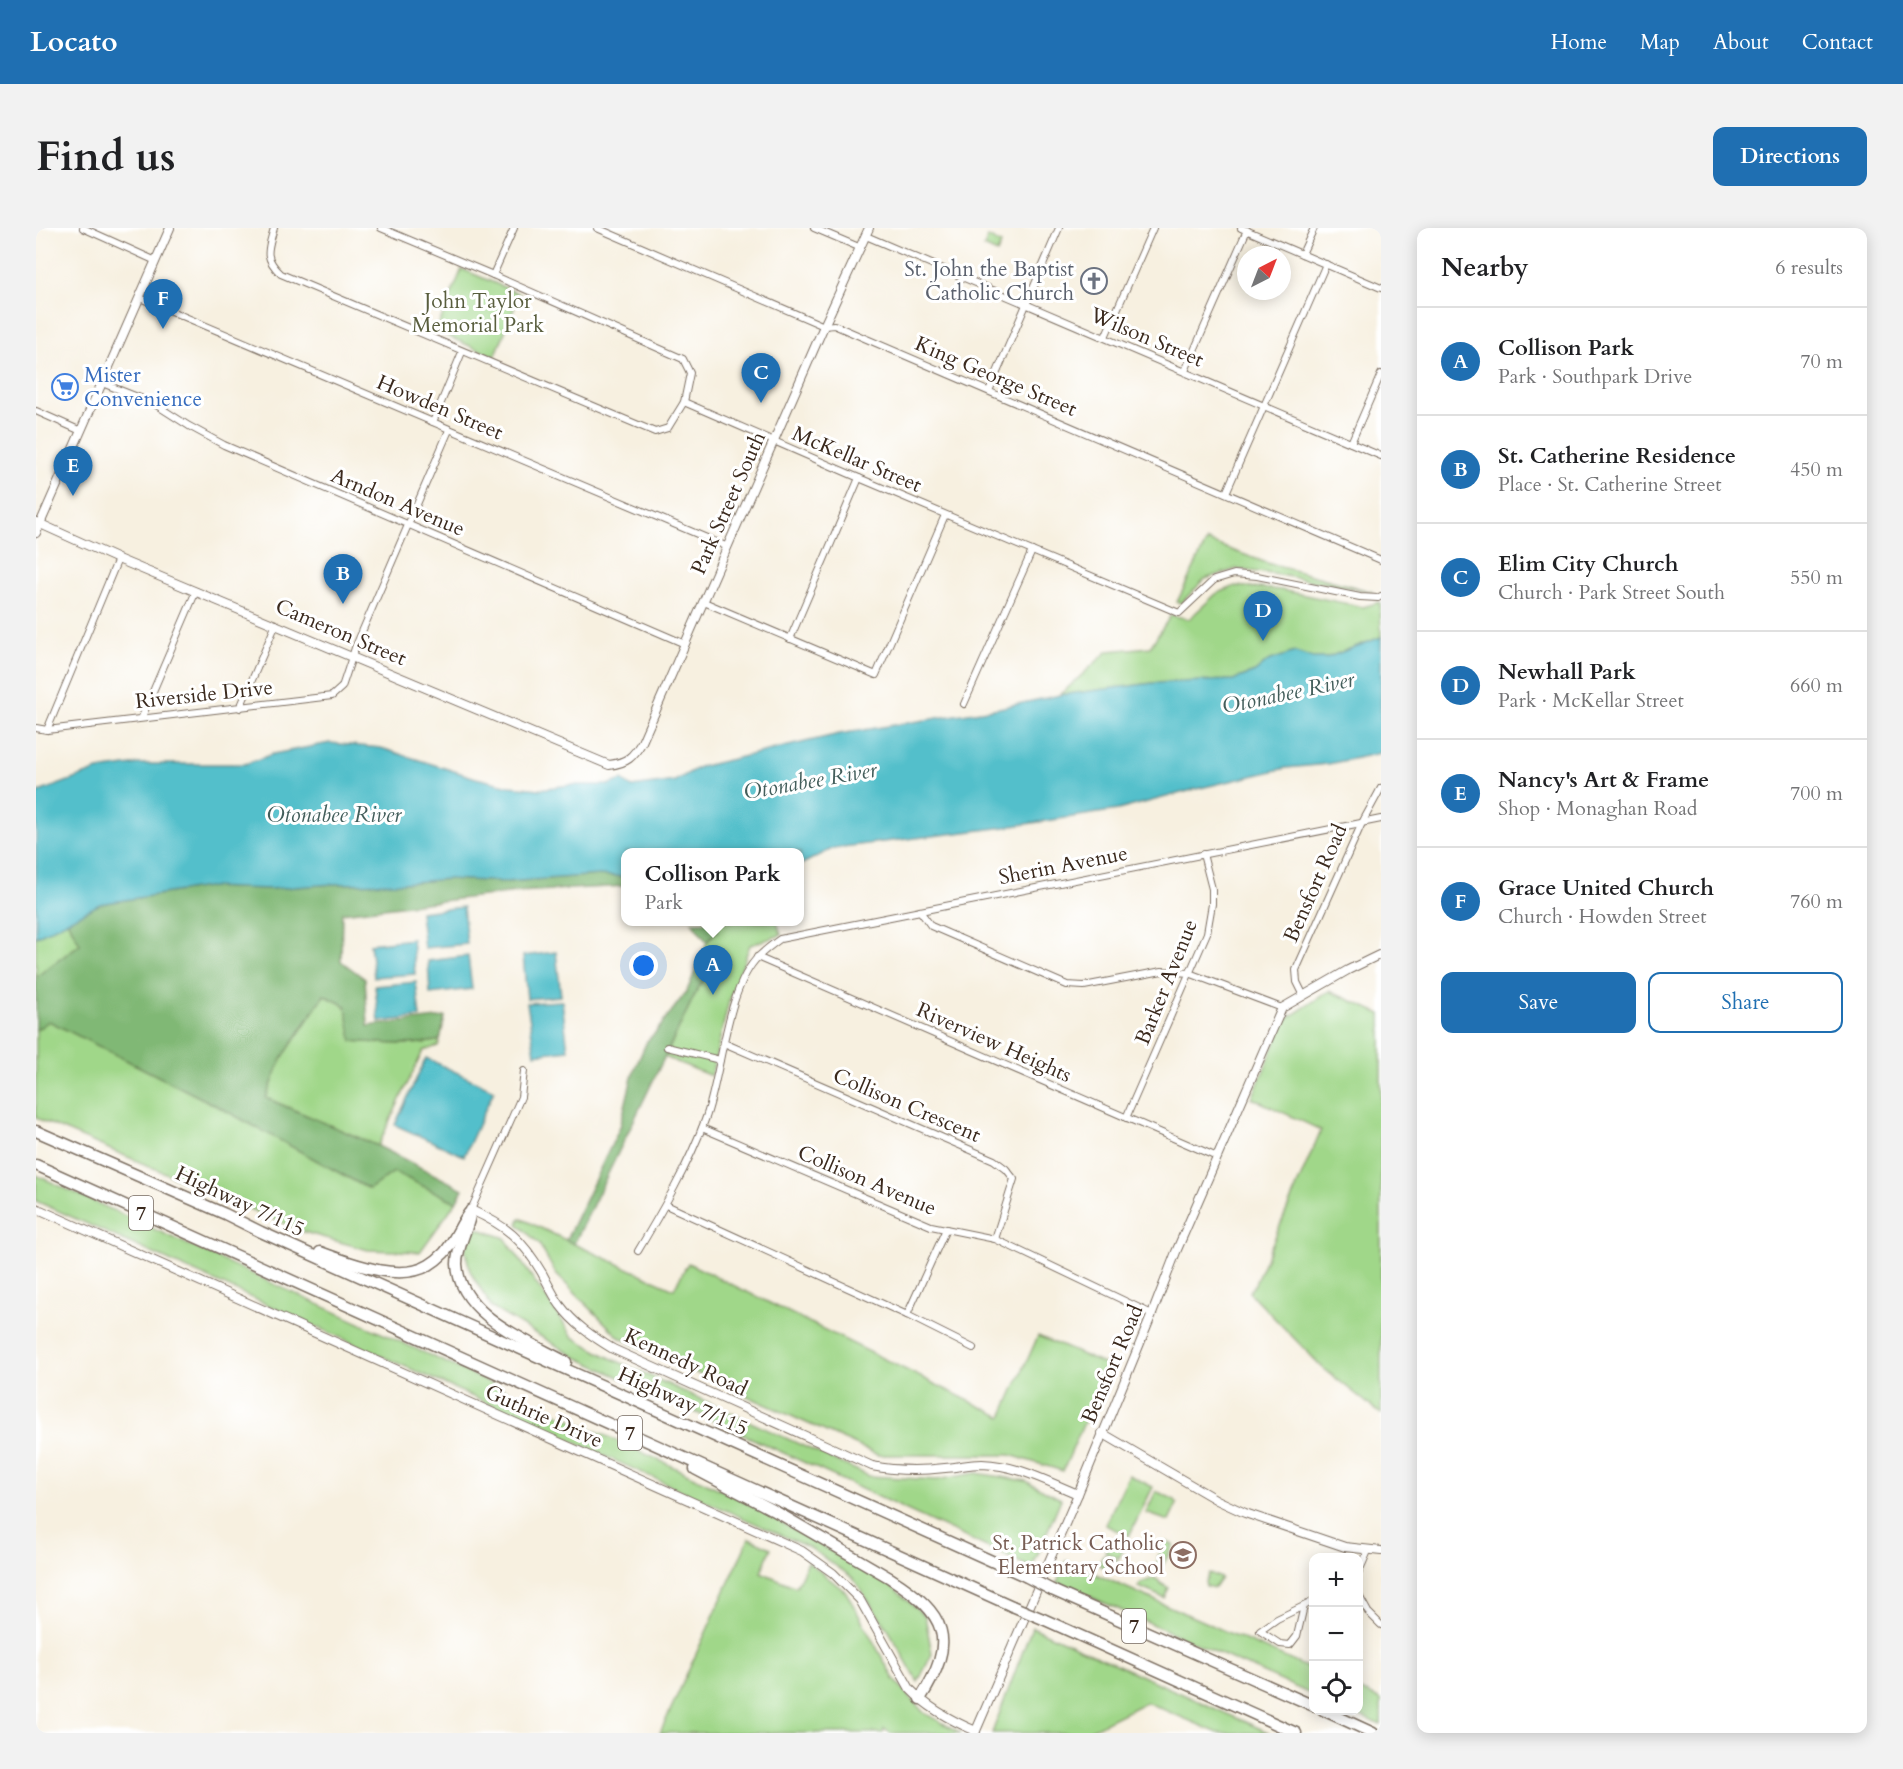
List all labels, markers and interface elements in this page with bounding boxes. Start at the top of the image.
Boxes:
text: Locato [30,23,118,61]
text: Home [1551,28,1607,57]
text: Map [1640,28,1680,57]
text: About [1713,28,1769,57]
text: Contact [1802,28,1873,57]
button: Directions [1713,127,1867,186]
text: Find us [36,128,176,185]
north arrow [1237,246,1291,300]
text: Nearby [1441,250,1529,285]
text: 6 results [1775,254,1843,281]
place label: St. John the Baptist Catholic Church [904,255,1074,308]
church icon: St. John the Baptist Catholic Church [1079,266,1109,296]
pin: F [144,279,182,329]
park label: John Taylor Memorial Park [412,287,545,340]
street label: Wilson Street [1085,300,1208,375]
street label: King George Street [910,329,1082,424]
text: Collison Park [1498,333,1634,363]
text: A [1453,348,1468,375]
text: 70 m [1800,348,1843,375]
pin: C [742,354,780,403]
place label: Mister Convenience [84,361,202,414]
text: Park · Southpark Drive [1498,363,1692,390]
street label: Howden Street [372,368,508,447]
supermarket icon: Mister Convenience [50,372,80,402]
street label: McKellar Street [788,419,926,500]
street label: Park Street South [684,427,773,579]
text: St. Catherine Residence [1498,441,1736,471]
pin: E [54,446,93,496]
text: B [1453,456,1468,483]
text: 450 m [1790,456,1843,483]
street label: Arndon Avenue [326,461,469,544]
text: Place · St. Catherine Street [1498,471,1722,498]
text: Elim City Church [1498,549,1678,579]
pin: B [324,554,362,604]
text: C [1453,564,1468,591]
text: 550 m [1790,564,1843,591]
text: Church · Park Street South [1498,579,1725,606]
street label: Cameron Street [271,592,411,673]
pin: D [1244,592,1282,641]
text: Newhall Park [1498,657,1636,687]
water label: Otonabee River [1219,664,1358,722]
text: D [1452,672,1469,699]
text: 660 m [1790,672,1843,699]
street label: Riverside Drive [134,673,274,716]
text: Park · McKellar Street [1498,687,1684,714]
water label: Otonabee River [741,754,880,807]
text: Nancy's Art & Frame [1498,765,1709,795]
text: E [1454,780,1467,807]
text: 700 m [1790,780,1843,807]
text: Shop · Monaghan Road [1498,795,1697,822]
water label: Otonabee River [267,800,402,830]
street label: Bensfort Road [1276,819,1354,947]
street label: Sherin Avenue [996,839,1130,892]
popup [621,848,804,926]
text: Collison Park [644,859,781,889]
text: Grace United Church [1498,873,1714,903]
text: F [1455,888,1466,915]
text: 760 m [1790,888,1843,915]
text: Park [644,889,683,916]
text: Church · Howden Street [1498,903,1707,930]
street label: Barker Avenue [1128,915,1205,1049]
pin: A [694,946,732,995]
your location [629,951,658,980]
button: Save [1441,972,1636,1033]
button: Share [1648,972,1843,1033]
street label: Riverview Heights [912,995,1076,1090]
street label: Collison Crescent [828,1061,985,1150]
street label: Collison Avenue [793,1138,941,1223]
street label: Highway 7/115 [171,1159,309,1244]
road number: 7 [129,1196,153,1230]
street label: Bensfort Road [1074,1300,1151,1428]
street label: Kennedy Road [620,1321,752,1404]
street label: Highway 7/115 [614,1361,752,1441]
street label: Guthrie Drive [480,1378,607,1455]
road number: 7 [618,1416,642,1450]
place label: St. Patrick Catholic Elementary School [992,1529,1164,1582]
school or university icon: St. Patrick Catholic Elementary School [1168,1540,1198,1570]
map controls [1309,1553,1363,1715]
button: + [1309,1553,1363,1607]
button: − [1309,1607,1363,1661]
road number: 7 [1122,1609,1146,1643]
button: locate [1309,1661,1363,1715]

